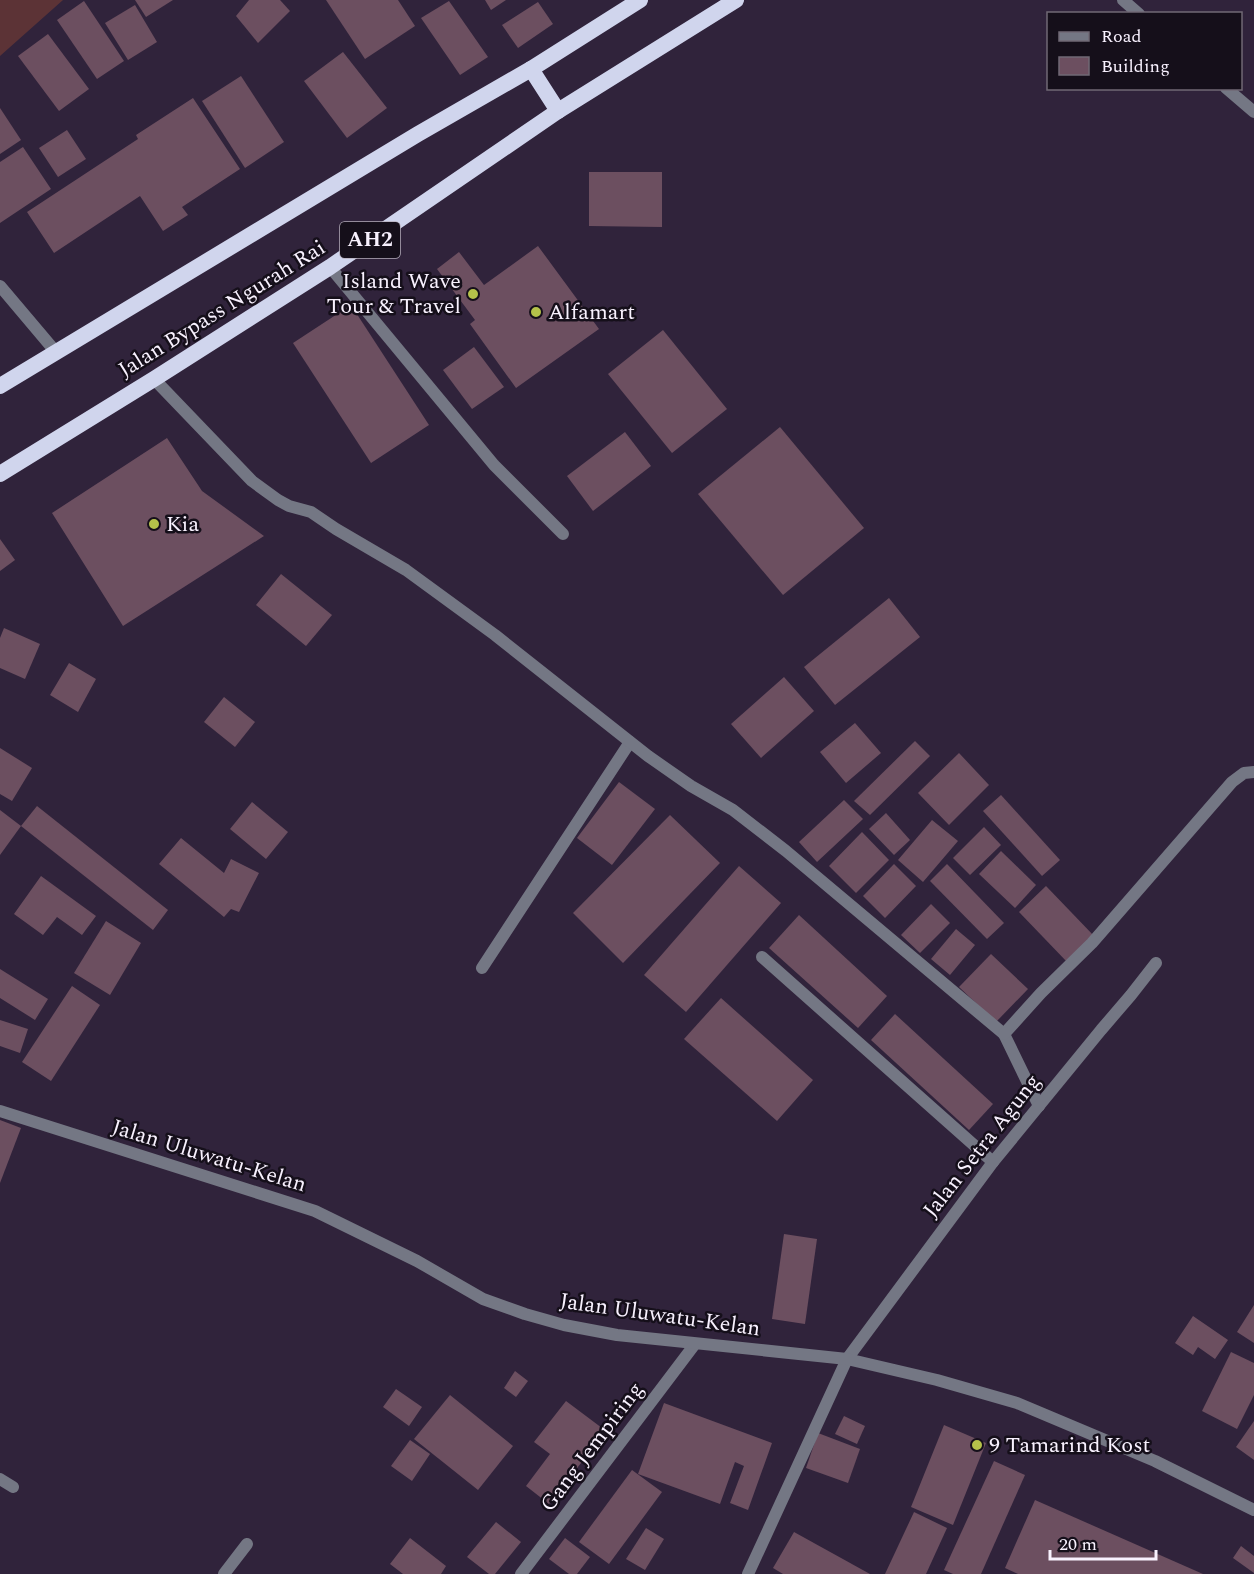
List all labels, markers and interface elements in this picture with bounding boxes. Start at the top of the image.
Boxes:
legend [1047,12,1242,90]
text: Road [1101,23,1142,50]
text: Building [1101,53,1170,80]
road number: AH2 [340,222,400,258]
street label: Jalan Bypass Ngurah Rai [112,232,332,386]
place label: Island Wave Tour & Travel [326,265,461,323]
marker: Island Wave Tour & Travel [466,287,480,301]
place label: Alfamart [548,296,635,329]
marker: Alfamart [529,305,543,319]
place label: Kia [166,508,199,541]
marker: Kia [147,517,161,531]
street label: Jalan Setra Agung [915,1067,1049,1225]
street label: Jalan Uluwatu-Kelan [107,1111,311,1201]
street label: Jalan Uluwatu-Kelan [558,1285,762,1345]
street label: Gang Jempiring [532,1375,652,1519]
place label: 9 Tamarind Kost [989,1429,1151,1462]
marker: 9 Tamarind Kost [970,1438,984,1452]
scale bar [1050,1523,1156,1561]
text: 20 m [1059,1531,1097,1558]

